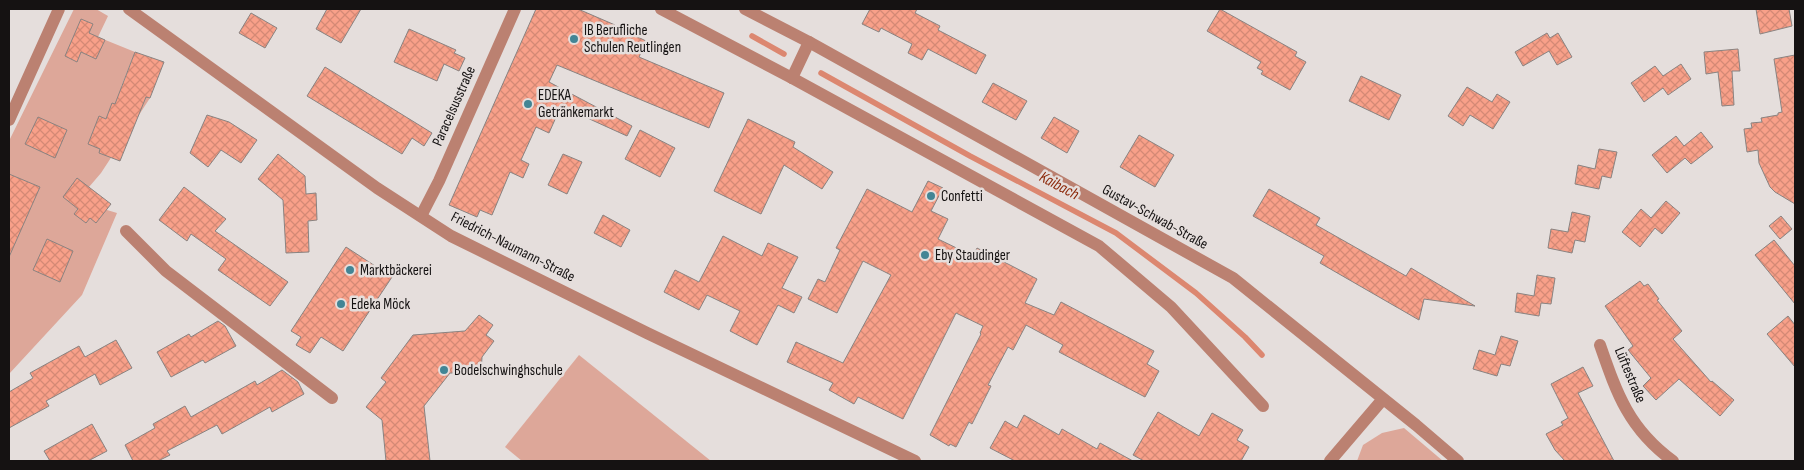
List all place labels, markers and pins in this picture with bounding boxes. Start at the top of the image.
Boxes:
place label: IB Berufliche Schulen Reutlingen [584,21,681,57]
marker: IB Berufliche Schulen Reutlingen [568,33,580,45]
place label: EDEKA Getränkemarkt [538,86,614,122]
marker: EDEKA Getränkemarkt [522,98,534,110]
place label: Confetti [941,187,983,206]
marker: Confetti [925,190,937,202]
place label: Eby Staudinger [935,246,1011,265]
marker: Eby Staudinger [919,249,931,261]
place label: Marktbäckerei [360,261,432,280]
marker: Marktbäckerei [344,264,356,276]
place label: Edeka Möck [351,295,410,314]
marker: Edeka Möck [335,298,347,310]
place label: Bodelschwinghschule [454,361,563,380]
marker: Bodelschwinghschule [438,364,450,376]

